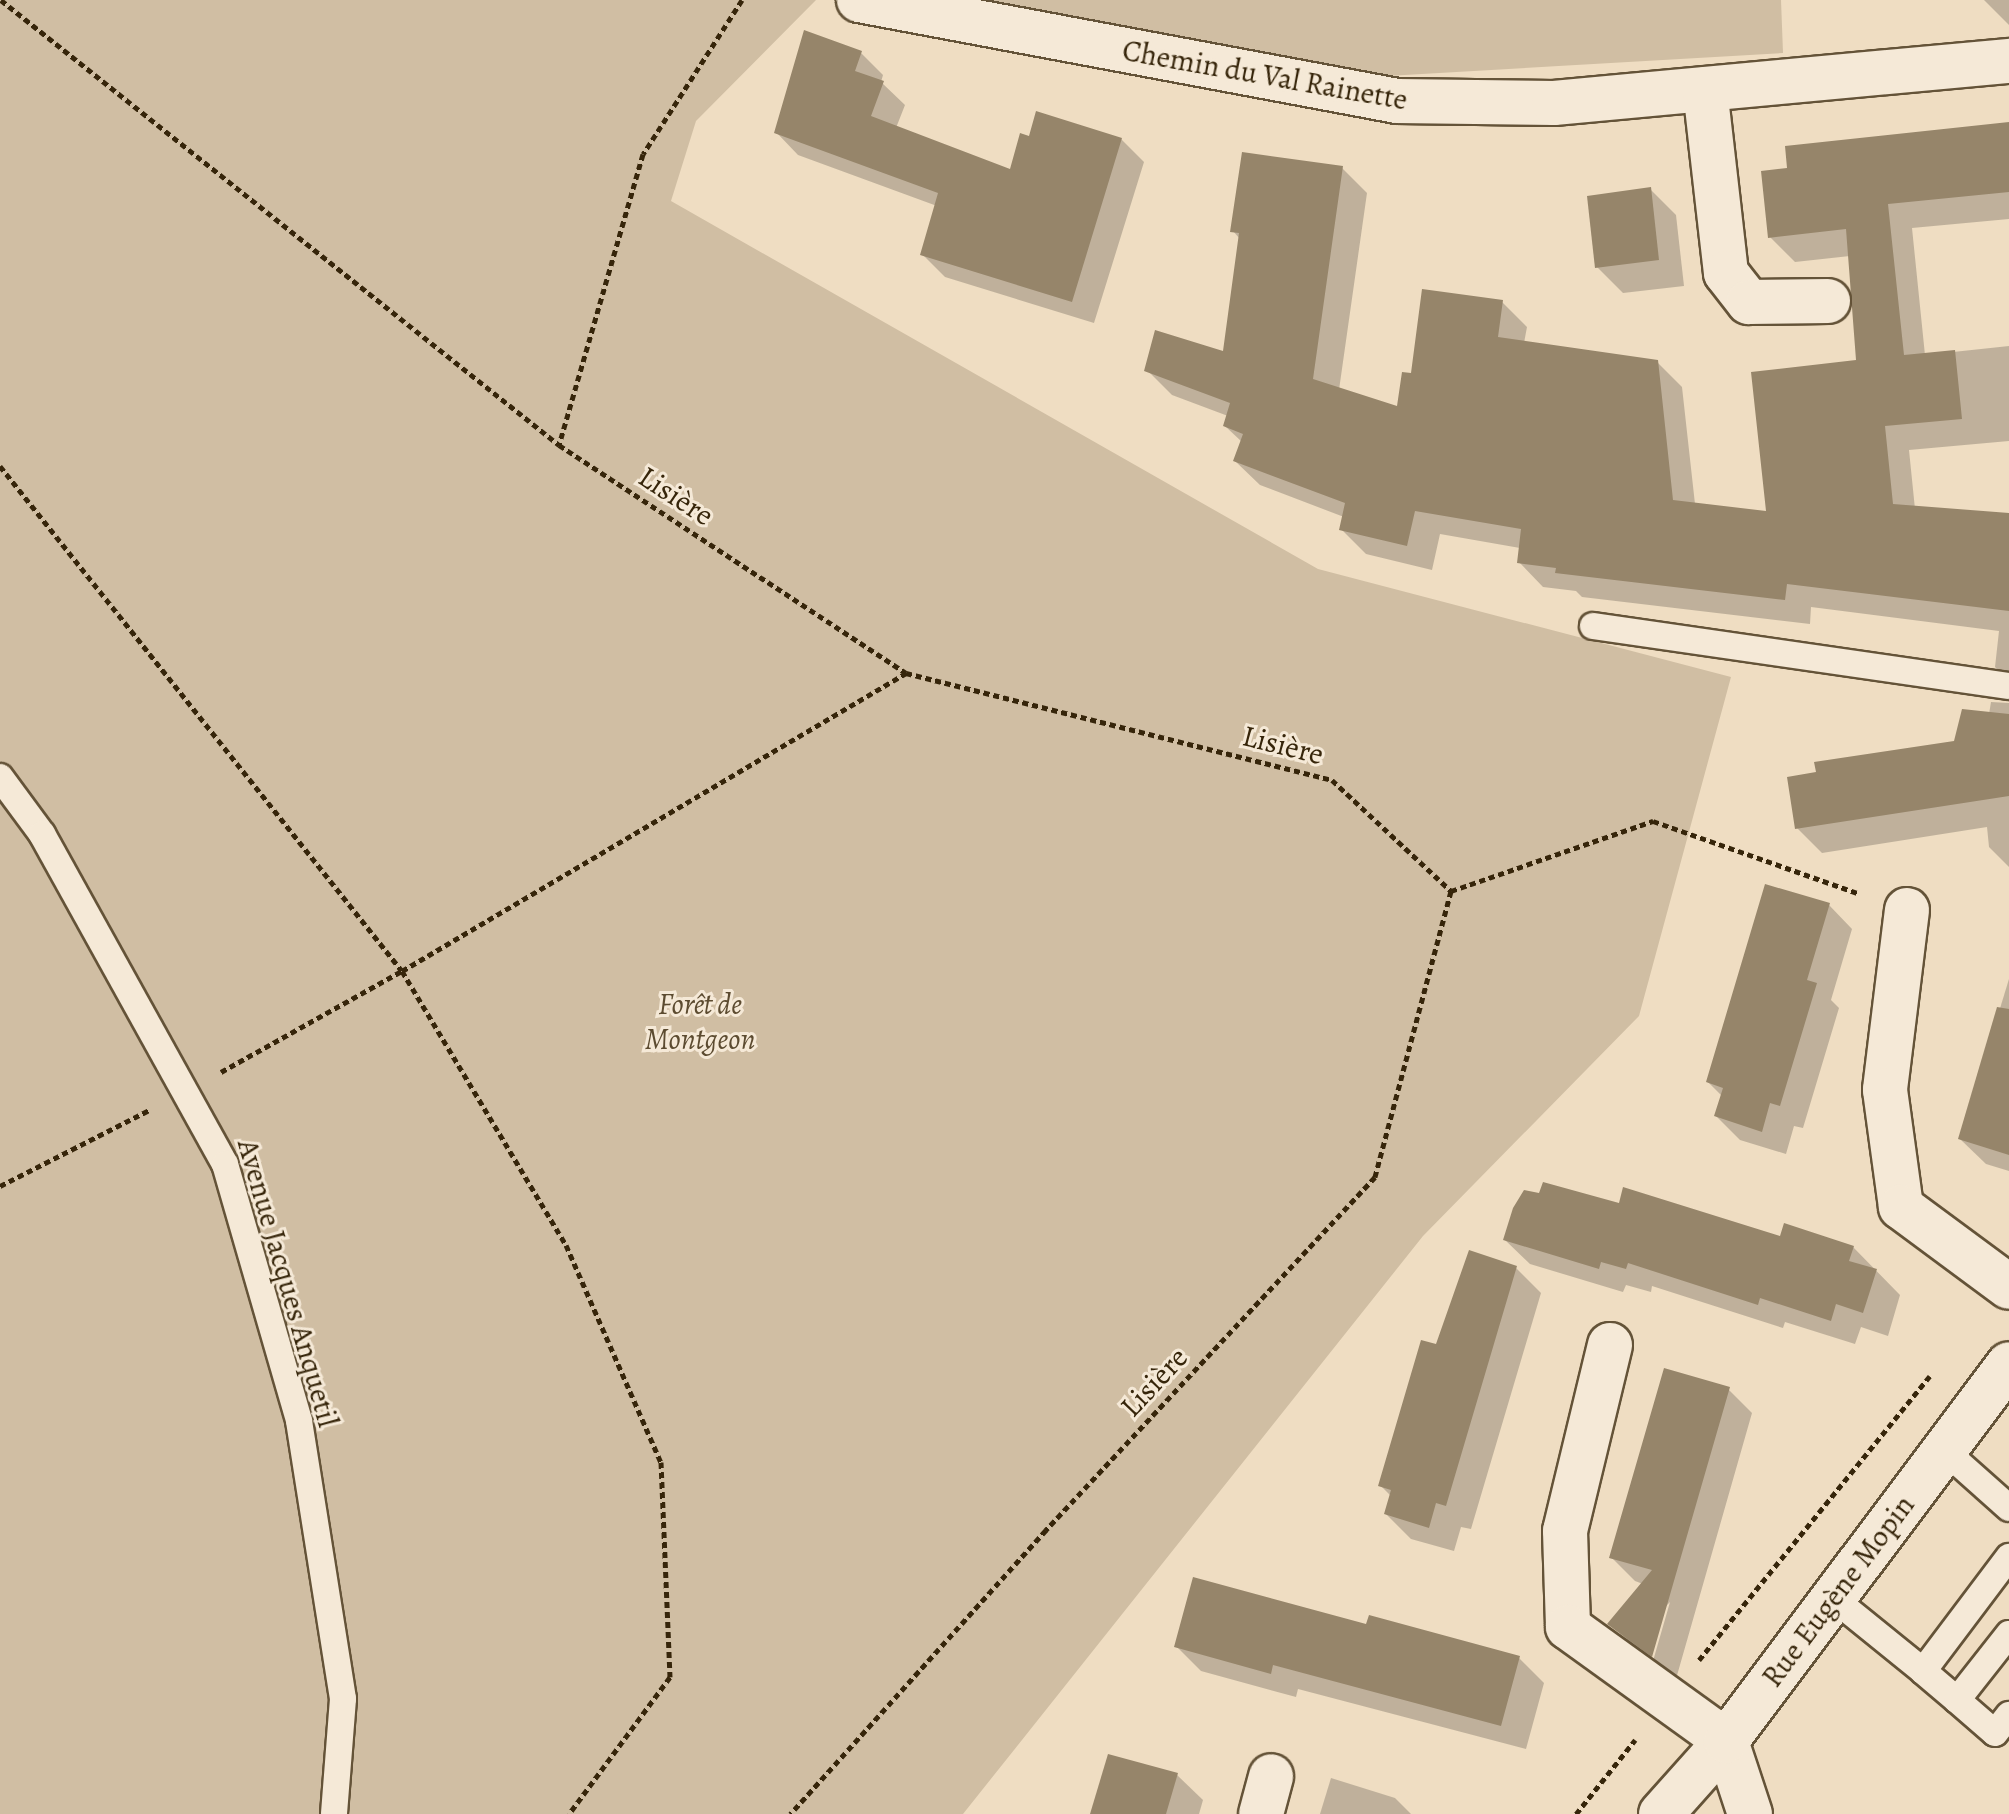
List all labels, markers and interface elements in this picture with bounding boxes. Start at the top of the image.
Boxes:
street label: Chemin du Val Rainette [1120,32,1410,118]
street label: Lisière [632,459,720,533]
street label: Lisière [1239,718,1327,772]
park label: Forêt de Montgeon [645,986,755,1056]
street label: Avenue Jacques Anquetil [230,1135,346,1431]
street label: Lisière [1113,1340,1195,1424]
street label: Rue Eugène Mopin [1754,1488,1922,1694]

